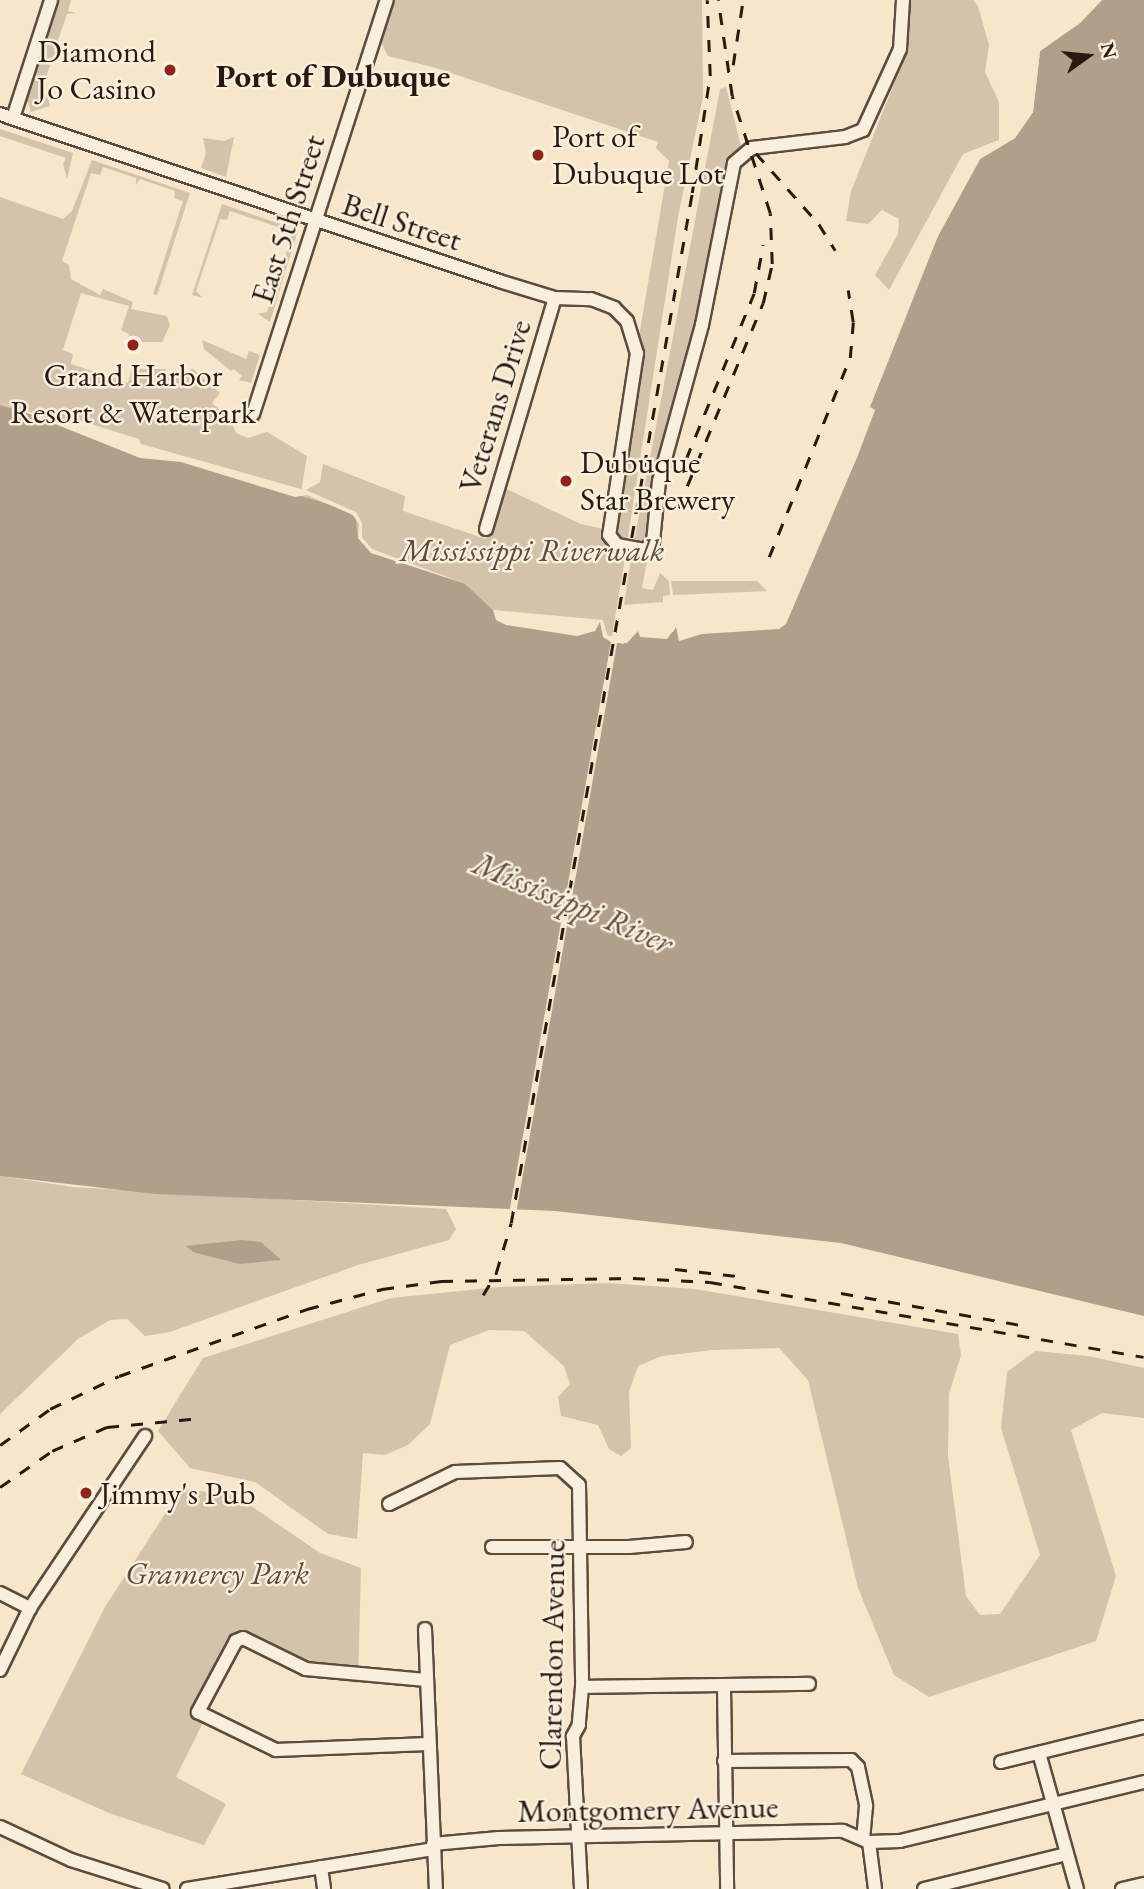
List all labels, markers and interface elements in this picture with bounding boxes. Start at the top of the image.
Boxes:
north arrow [1053,21,1123,91]
place label: Diamond Jo Casino [36,33,156,108]
text: N [1095,40,1123,61]
district label: Port of Dubuque [216,56,450,96]
marker: Diamond Jo Casino [162,62,178,78]
place label: Port of Dubuque Lot [552,118,723,193]
street label: East 5th Street [243,130,333,308]
marker: Port of Dubuque Lot [530,147,546,163]
street label: Bell Street [337,185,467,259]
street label: Veterans Drive [451,315,539,497]
marker: Grand Harbor Resort & Waterpark [125,337,141,353]
place label: Grand Harbor Resort & Waterpark [10,357,256,432]
place label: Dubuque Star Brewery [580,444,735,519]
marker: Dubuque Star Brewery [558,473,574,489]
park label: Mississippi Riverwalk [400,531,664,569]
water label: Mississippi River [467,843,679,963]
place label: Jimmy's Pub [100,1474,255,1512]
marker: Jimmy's Pub [78,1485,94,1501]
street label: Clarendon Avenue [531,1539,573,1771]
park label: Gramercy Park [125,1554,309,1592]
street label: Montgomery Avenue [517,1788,779,1830]

